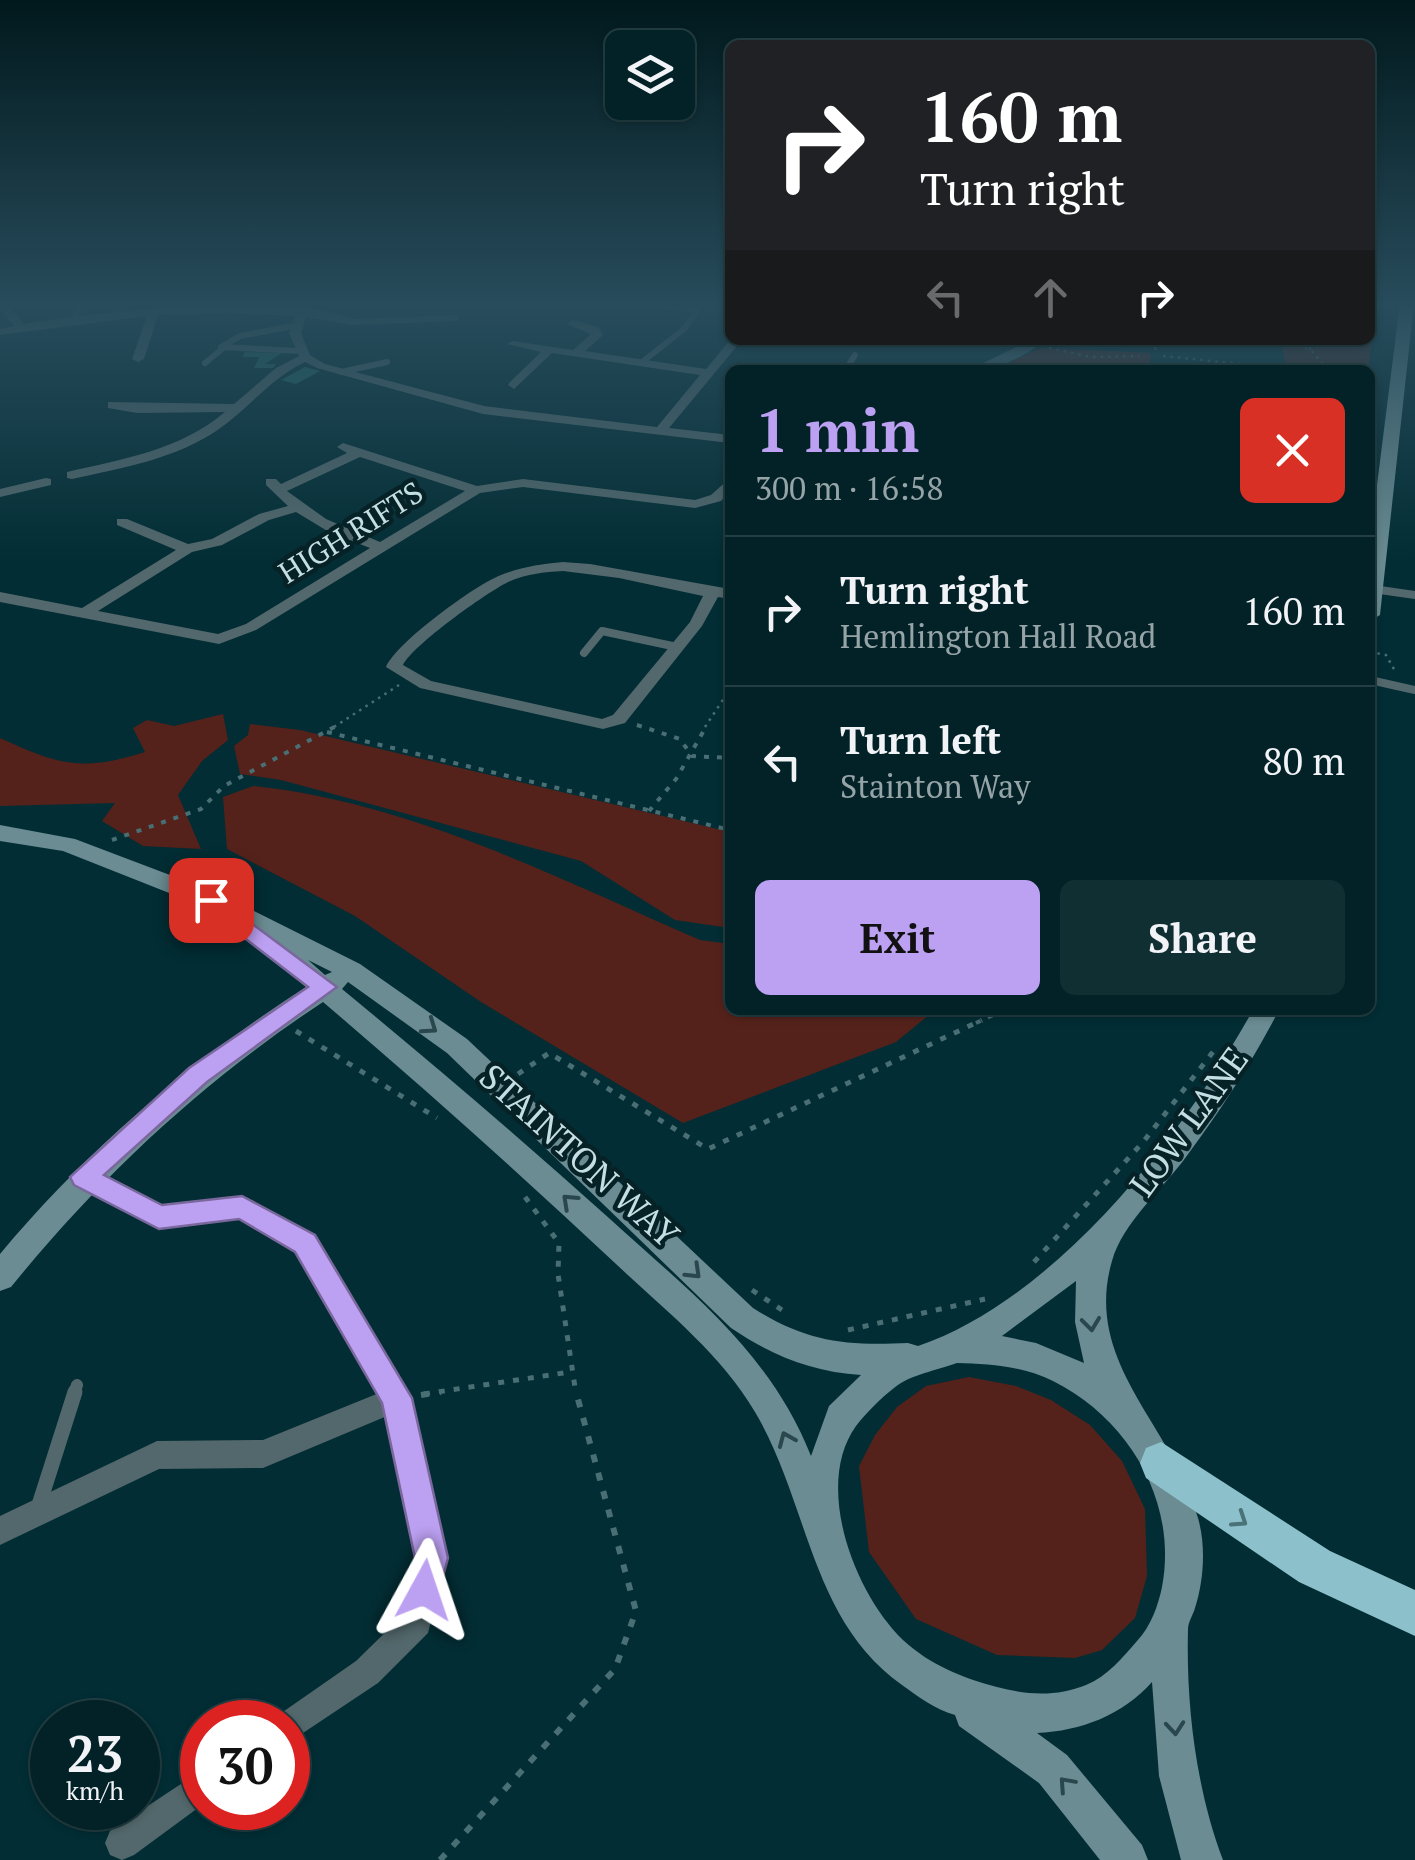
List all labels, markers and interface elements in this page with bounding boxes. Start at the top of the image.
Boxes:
map controls [605,30,695,120]
button: layers [605,30,695,120]
text: 160 m [920,69,1122,162]
icon: right [755,80,885,210]
text: Turn right [920,158,1125,218]
icon: left [918,270,973,325]
icon: ahead [1023,270,1078,325]
icon: right [1128,270,1183,325]
text: 1 min [755,390,919,469]
button: close [1240,398,1345,503]
text: 300 m · 16:58 [755,467,943,509]
street label: HIGH RIFTS [271,472,430,592]
text: Turn right [840,565,1029,615]
icon: right [755,584,810,639]
text: 160 m [1242,586,1345,636]
text: Hemlington Hall Road [840,615,1156,657]
text: Turn left [840,715,1001,765]
icon: left [755,734,810,789]
text: 80 m [1262,736,1345,786]
text: Stainton Way [840,765,1030,807]
pin [169,858,254,943]
icon: arrive [184,873,239,928]
button: Exit [755,880,1040,995]
button: Share [1060,880,1345,995]
one-way arrow [419,1016,437,1033]
street label: LOW LANE [1119,1038,1258,1205]
street label: STAINTON WAY [470,1053,689,1257]
one-way arrow [563,1195,581,1213]
one-way arrow [682,1260,700,1278]
one-way arrow [1080,1317,1101,1333]
one-way arrow [778,1431,798,1449]
one-way arrow [1229,1507,1247,1526]
position arrow [372,1538,476,1642]
speed limit sign: 30 [180,1700,310,1830]
text: 23 [67,1720,123,1786]
one-way arrow [1164,1721,1185,1737]
text: km/h [66,1774,124,1807]
one-way arrow [1060,1777,1078,1796]

